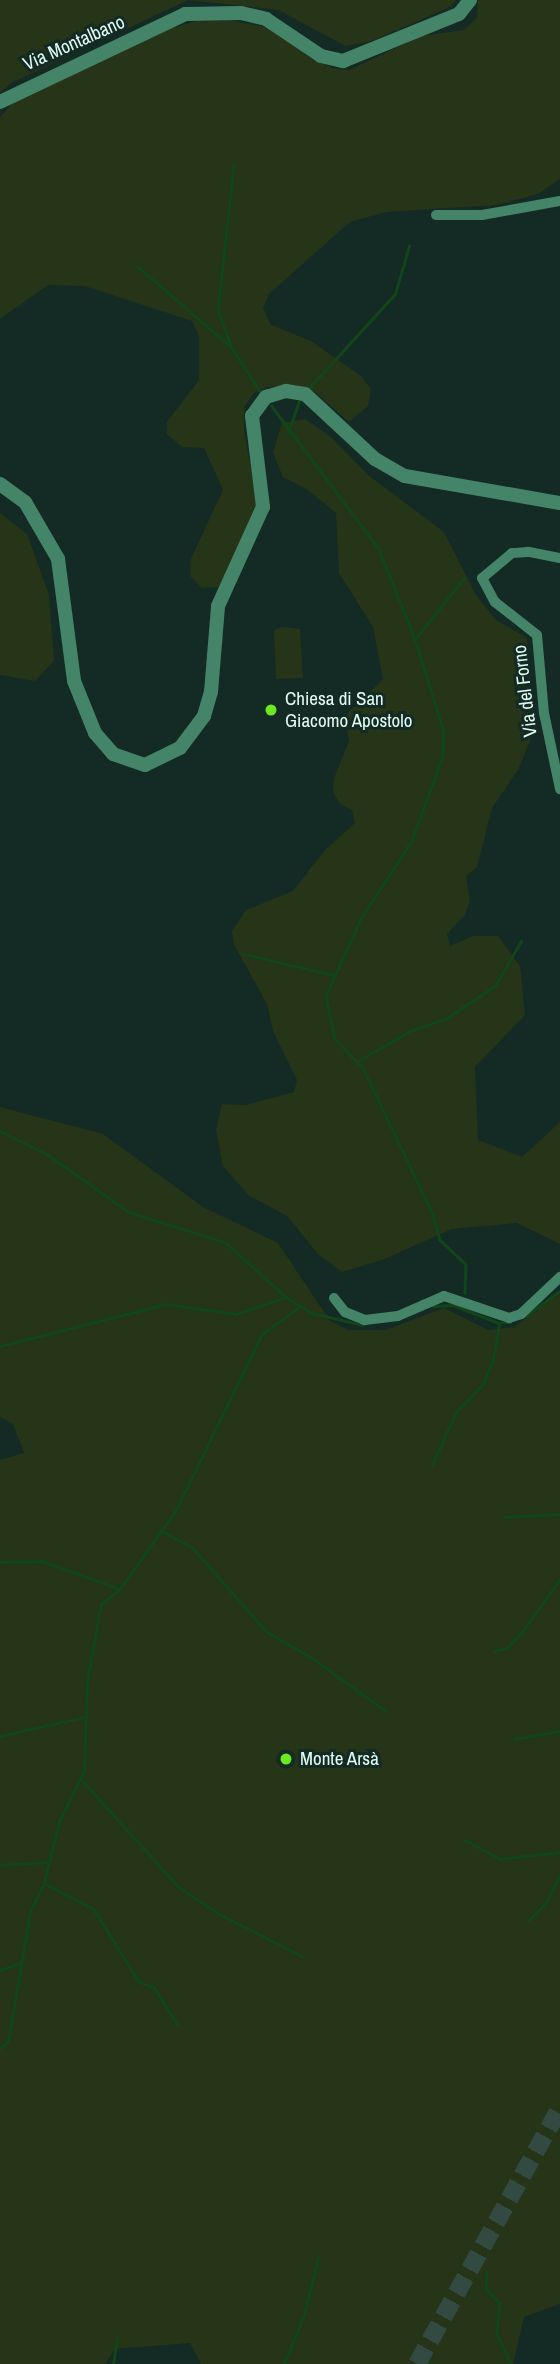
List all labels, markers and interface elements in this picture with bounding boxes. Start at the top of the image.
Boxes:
street label: Via Montalbano [20,10,128,76]
street label: Via del Forno [508,644,542,738]
place label: Chiesa di San Giacomo Apostolo [285,688,413,732]
marker: Chiesa di San Giacomo Apostolo [263,702,279,718]
place label: Monte Arsà [300,1748,380,1770]
marker: Monte Arsà [278,1751,294,1767]

